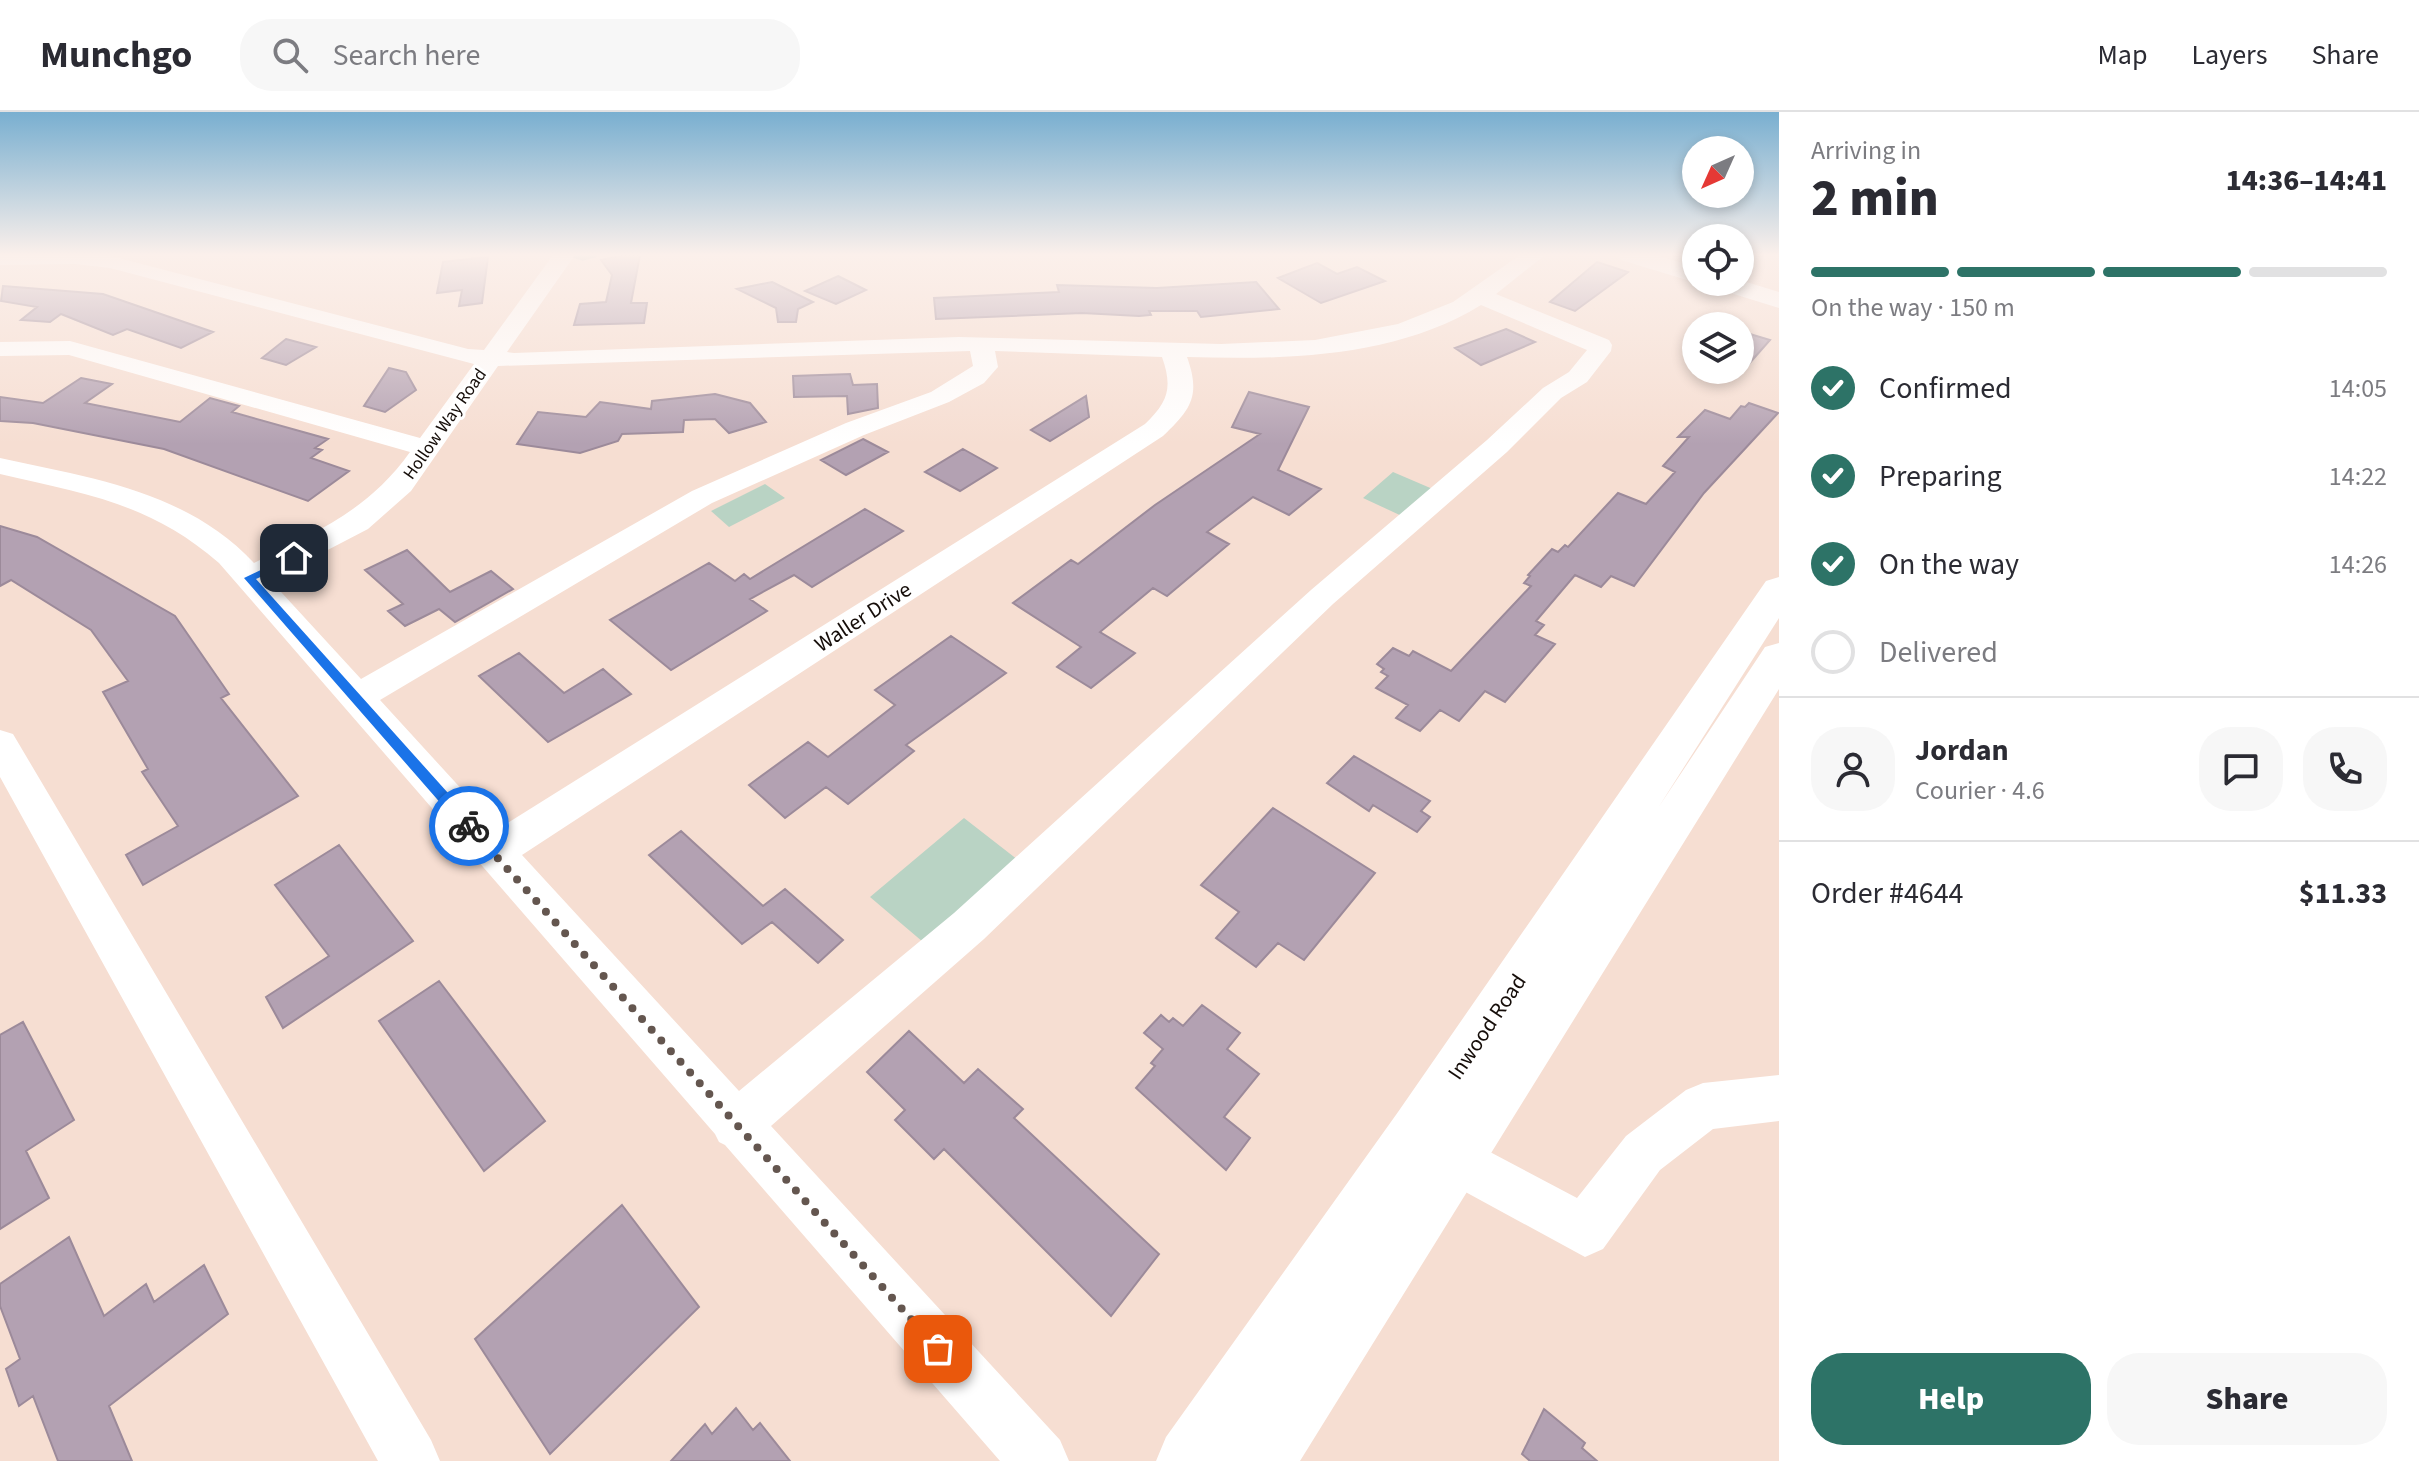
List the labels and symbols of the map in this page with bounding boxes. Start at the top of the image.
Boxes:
north arrow [1682,136,1754,208]
street label: Hollow Way Road [397,363,493,485]
pin [260,524,328,592]
street label: Waller Drive [808,574,918,660]
courier [429,786,509,866]
street label: Inwood Road [1440,968,1534,1086]
pin [904,1315,972,1383]

